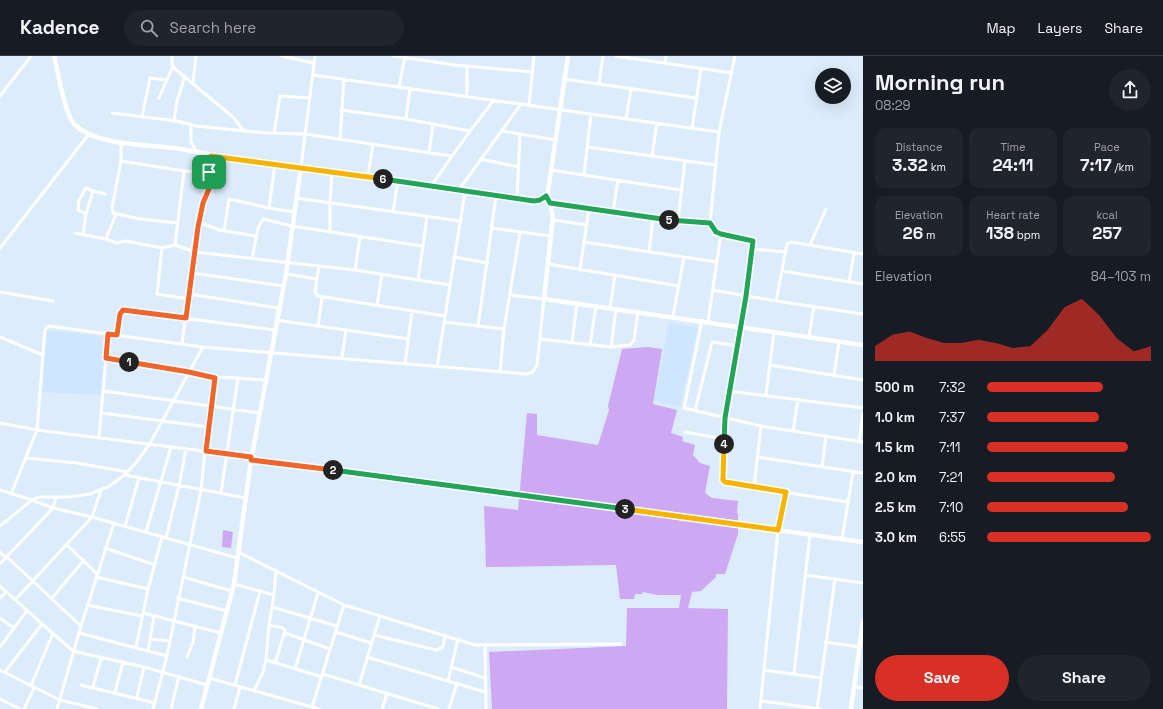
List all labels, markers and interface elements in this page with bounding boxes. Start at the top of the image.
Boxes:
search box [124,10,404,46]
text: Kadence [20,15,100,40]
icon: search [138,17,160,39]
text: Search here [170,18,256,37]
text: Map [986,19,1016,37]
text: Layers [1038,19,1082,37]
text: Share [1104,19,1143,37]
map controls [815,68,851,104]
button: layers [815,68,851,104]
text: Morning run [875,68,1005,96]
button: share [1109,69,1151,111]
text: 08:29 [875,97,910,114]
text: Distance [896,140,942,154]
text: Time [1000,140,1026,154]
text: Pace [1094,140,1120,154]
text: 3.32 [892,154,928,176]
text: 24:11 [992,154,1034,176]
text: 7:17 [1080,154,1112,176]
pin [192,155,226,189]
text: km [928,160,946,174]
text: /km [1112,160,1134,174]
icon: arrive [198,161,220,183]
pin: 6 [373,169,393,189]
text: 6 [380,172,386,186]
text: Elevation [895,208,943,222]
text: Heart rate [986,208,1040,222]
text: kcal [1096,208,1118,222]
pin: 5 [659,210,679,230]
text: 5 [666,213,672,227]
text: 26 [903,222,923,244]
text: 138 [986,222,1014,244]
text: 257 [1092,222,1122,244]
text: m [923,228,935,242]
text: bpm [1014,228,1040,242]
text: Elevation [875,268,932,285]
text: 84–103 m [1091,268,1151,285]
pin: 1 [119,352,139,372]
text: 1 [127,355,131,369]
text: 500 m [875,379,914,396]
text: 7:32 [939,379,965,396]
text: 1.0 km [875,409,915,426]
text: 7:37 [939,409,965,426]
pin: 4 [714,434,734,454]
text: 4 [721,437,728,451]
text: 1.5 km [875,439,914,456]
text: 7:11 [939,439,961,456]
pin: 2 [323,460,343,480]
text: 2 [330,463,336,477]
text: 2.0 km [875,469,917,486]
text: 7:21 [939,469,963,486]
pin: 3 [615,499,635,519]
text: 2.5 km [875,499,916,516]
text: 7:10 [939,499,963,516]
text: 3 [622,502,628,516]
text: 3.0 km [875,529,917,546]
text: 6:55 [939,529,966,546]
button: Save [875,655,1009,701]
button: Share [1017,655,1151,701]

